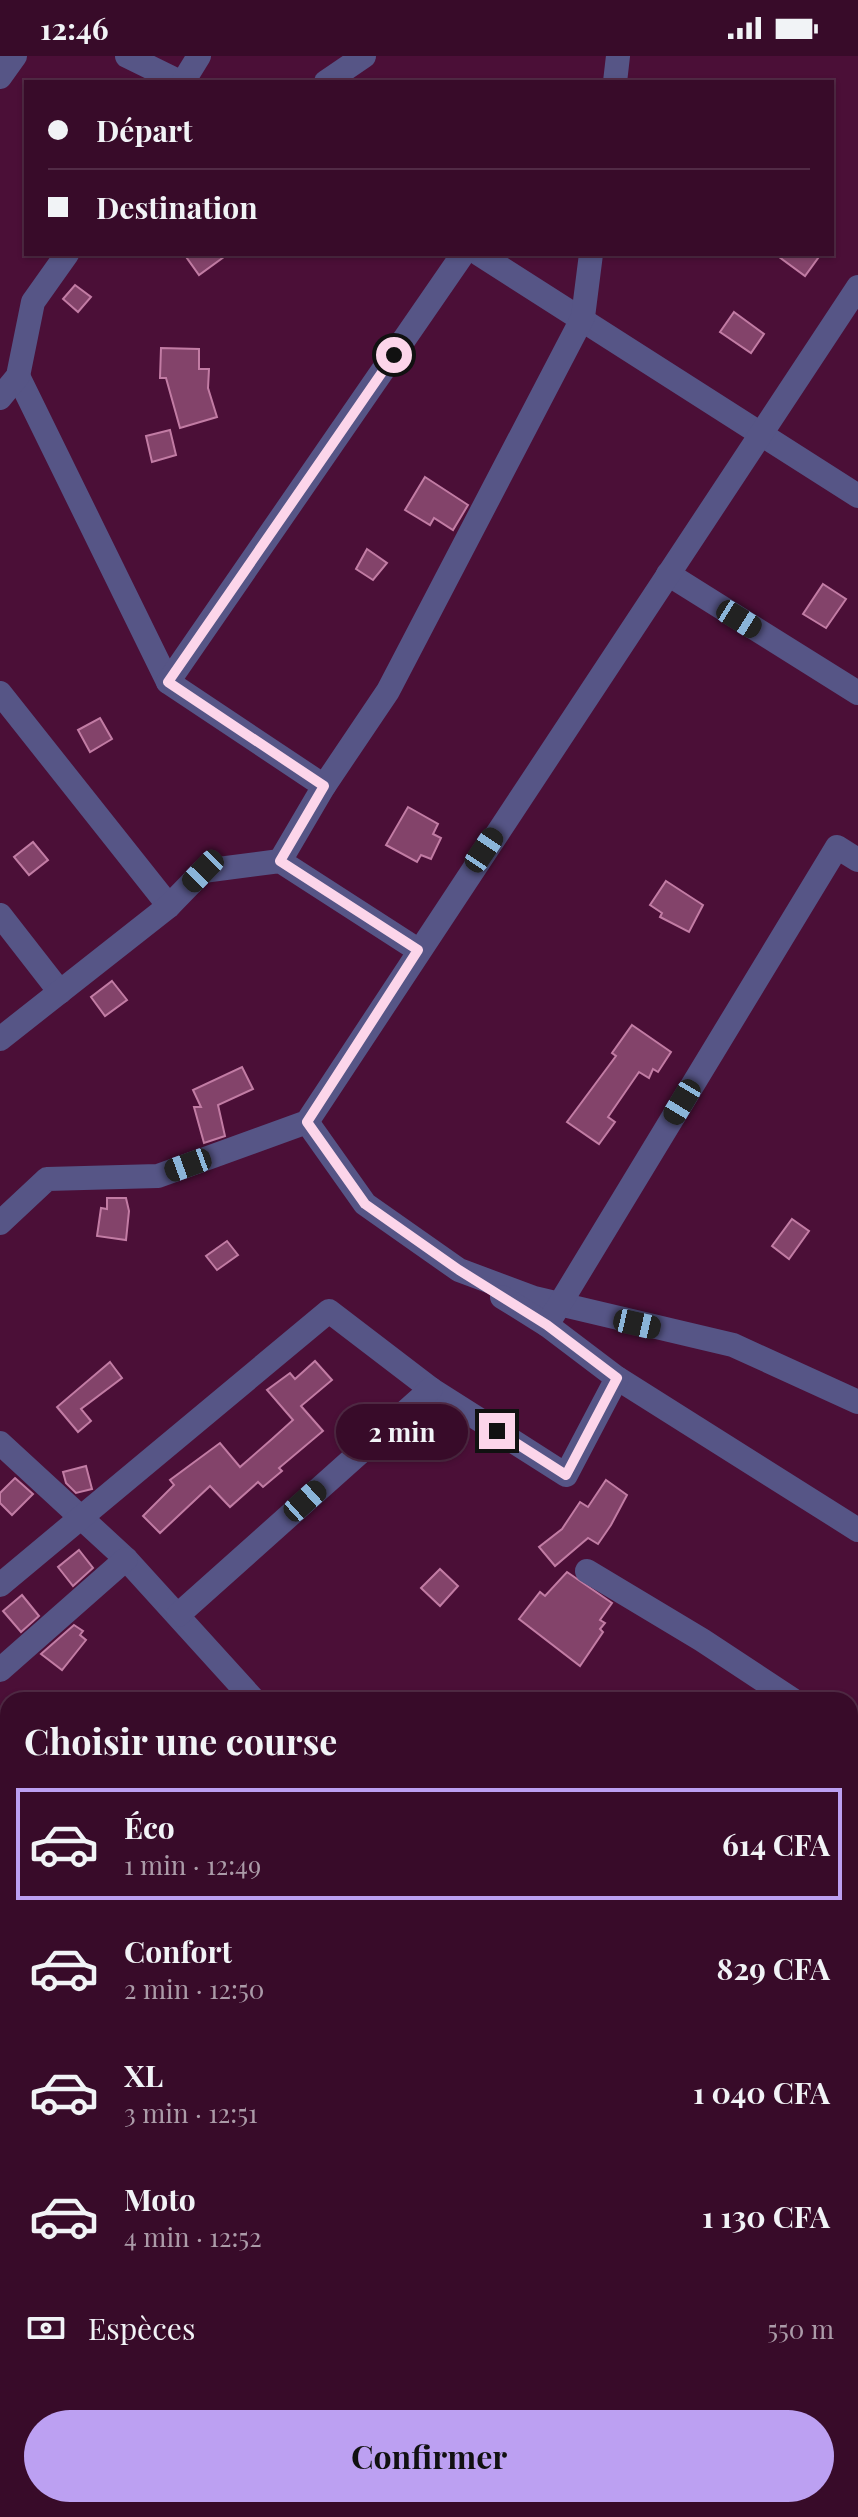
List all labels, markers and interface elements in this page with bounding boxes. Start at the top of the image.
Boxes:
text: 12:46 [40,8,109,48]
text: Départ [96,110,193,150]
text: Destination [96,187,258,227]
route start [376,337,412,373]
car [712,596,766,642]
car [461,823,507,877]
car [178,845,228,897]
car [659,1075,705,1129]
car [161,1146,215,1184]
car [611,1307,663,1341]
callout: 2 min [337,1403,469,1459]
route end [479,1413,515,1449]
text: 2 min [368,1414,436,1449]
car [279,1476,331,1526]
text: Choisir une course [24,1716,337,1764]
text: Éco [124,1807,175,1847]
icon: car [28,1808,100,1880]
text: 614 CFA [722,1824,830,1864]
text: 1 min · 12:49 [124,1847,261,1882]
text: Confort [124,1931,232,1971]
icon: car [28,1932,100,2004]
text: 829 CFA [717,1948,830,1988]
text: 2 min · 12:50 [124,1971,264,2006]
text: XL [124,2055,163,2095]
icon: car [28,2056,100,2128]
text: 1 040 CFA [693,2072,830,2112]
text: 3 min · 12:51 [124,2095,258,2130]
text: Moto [124,2179,196,2219]
icon: car [28,2180,100,2252]
text: 1 130 CFA [702,2196,830,2236]
text: 4 min · 12:52 [124,2219,262,2254]
icon: cash [24,2306,68,2350]
text: Espèces [88,2308,195,2348]
text: 550 m [767,2311,834,2346]
button: Confirmer [24,2410,834,2502]

